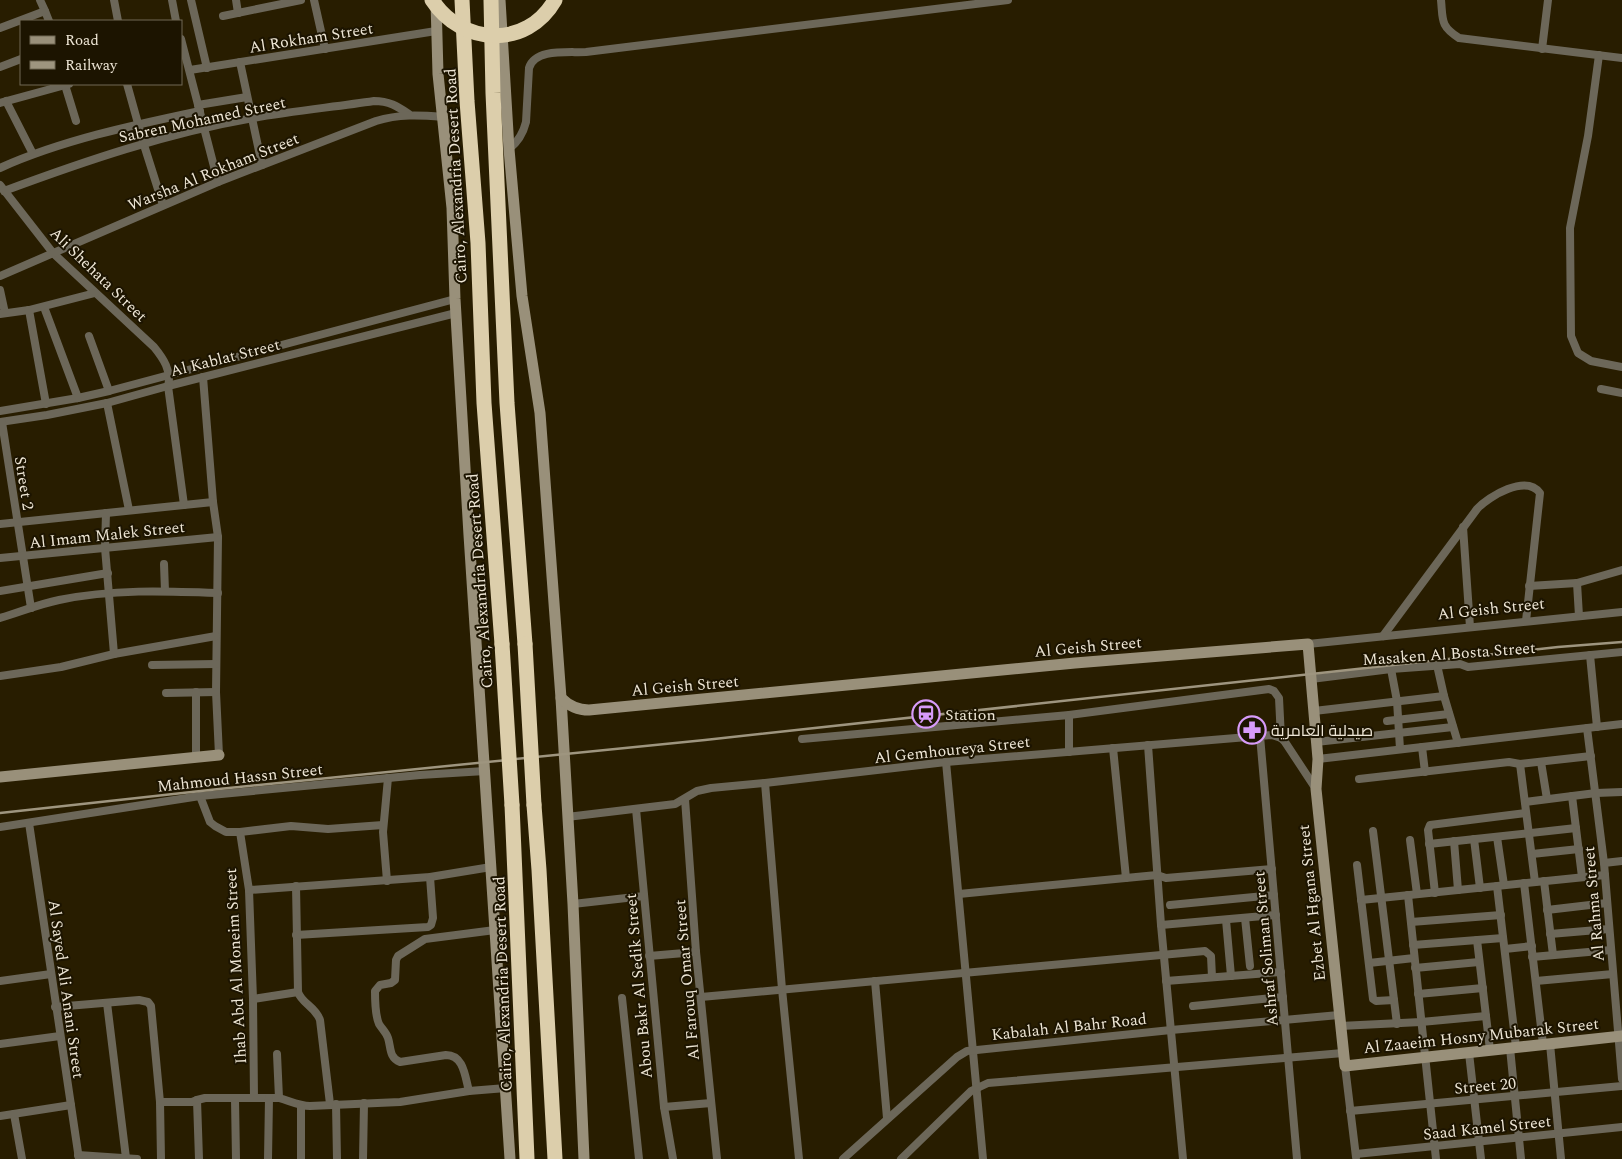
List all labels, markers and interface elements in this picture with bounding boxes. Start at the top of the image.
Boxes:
street label: Al Rokham Street [247,16,375,60]
legend [20,20,182,85]
text: Road [65,29,99,52]
text: Railway [65,54,118,77]
street label: Cairo, Alexandria Desert Road [438,68,474,284]
street label: Sabren Mohamed Street [116,90,288,149]
street label: Warsha Al Rokham Street [124,126,303,217]
street label: Ali Shehata Street [44,222,153,328]
street label: Al Kablat Street [168,333,283,383]
street label: Street 2 [8,455,40,512]
street label: Cairo, Alexandria Desert Road [461,473,499,689]
street label: Al Imam Malek Street [28,515,187,555]
street label: Al Geish Street [1436,591,1546,627]
street label: Al Geish Street [1033,630,1143,664]
street label: Masaken Al Bosta Street [1362,636,1537,672]
street label: Al Geish Street [630,669,740,703]
station icon: Station [911,699,941,729]
place label: Station [945,703,996,727]
pharmacy icon: صيدلية العامرية [1237,715,1267,745]
place label: صيدلية العامرية [1271,719,1373,743]
street label: Al Gemhoureya Street [873,730,1032,770]
street label: Mahmoud Hassn Street [156,757,324,799]
street label: Ezbet Al Hgana Street [1292,823,1332,982]
street label: Al Rahma Street [1577,845,1611,963]
street label: Ihab Abd Al Moneim Street [219,867,253,1065]
street label: Ashraf Soliman Street [1247,870,1285,1028]
street label: Cairo, Alexandria Desert Road [487,876,519,1092]
street label: Abou Bakr Al Sedik Street [619,892,659,1080]
street label: Al Sayed Ali Anani Street [42,898,90,1080]
street label: Al Farouq Omar Street [668,898,706,1061]
street label: Kabalah Al Bahr Road [990,1007,1148,1047]
street label: Al Zaaeim Hosny Mubarak Street [1362,1012,1600,1060]
street label: Street 20 [1453,1071,1517,1101]
street label: Saad Kamel Street [1422,1109,1553,1147]

